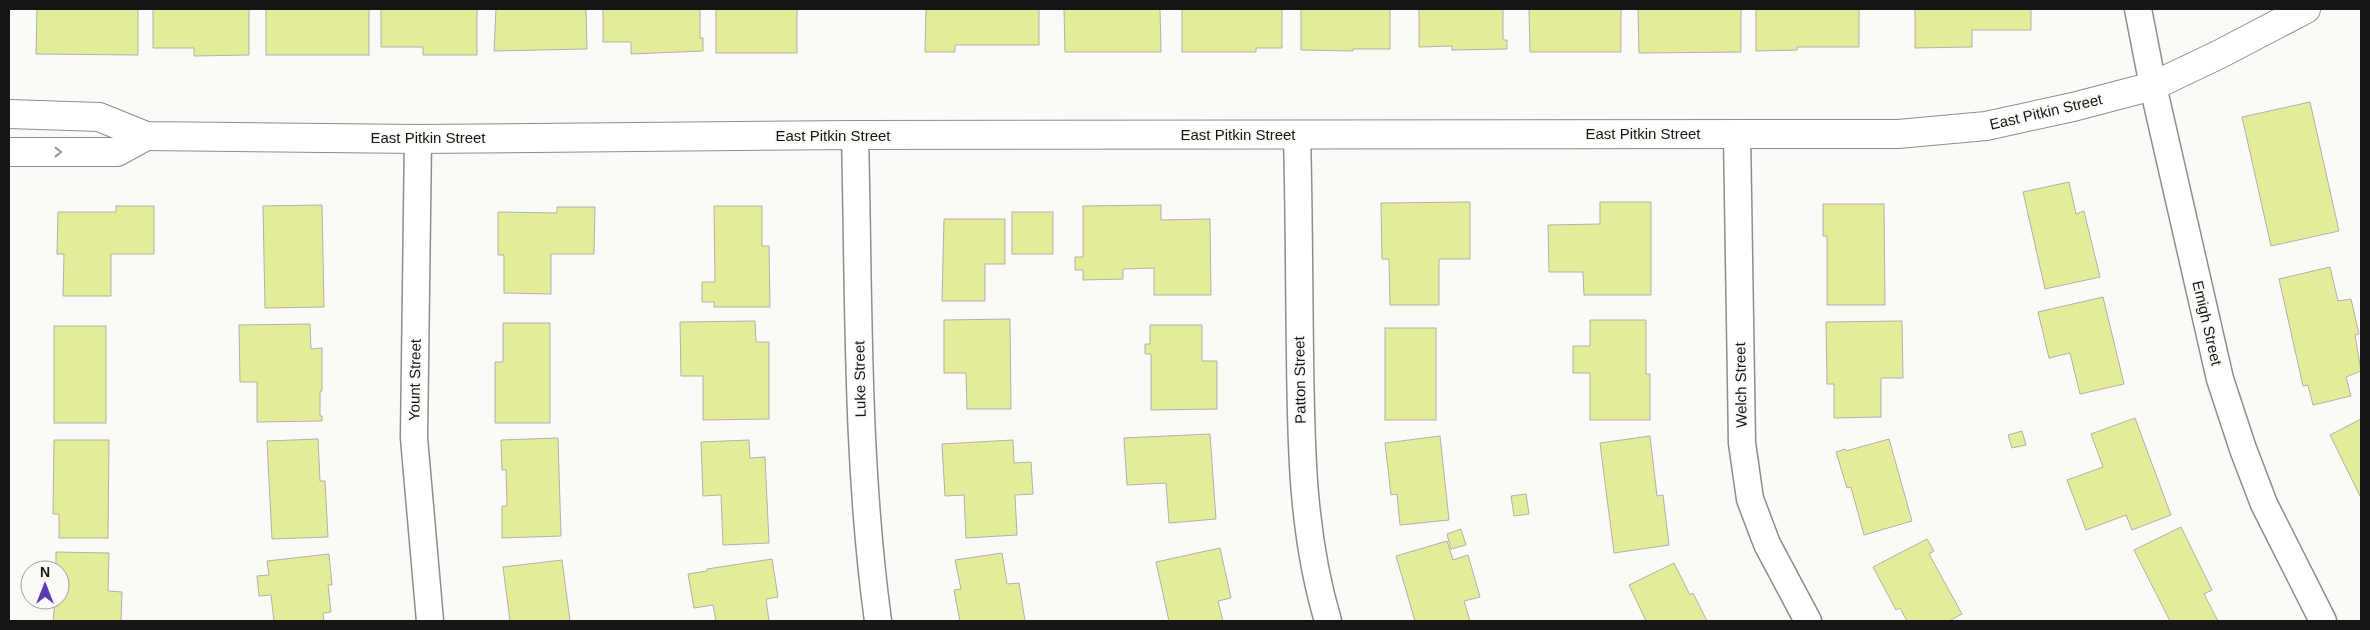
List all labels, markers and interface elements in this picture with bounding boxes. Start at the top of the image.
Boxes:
street label: East Pitkin Street [1988,90,2105,133]
street label: East Pitkin Street [1585,125,1701,142]
street label: East Pitkin Street [1180,126,1296,143]
street label: East Pitkin Street [775,127,891,144]
street label: East Pitkin Street [370,129,486,146]
one-way arrow [54,147,62,157]
street label: Emigh Street [2189,279,2226,368]
street label: Patton Street [1290,335,1309,424]
street label: Yount Street [405,338,424,421]
street label: Luke Street [850,340,869,418]
street label: Welch Street [1731,341,1750,428]
north arrow [20,560,70,610]
text: N [40,564,50,580]

